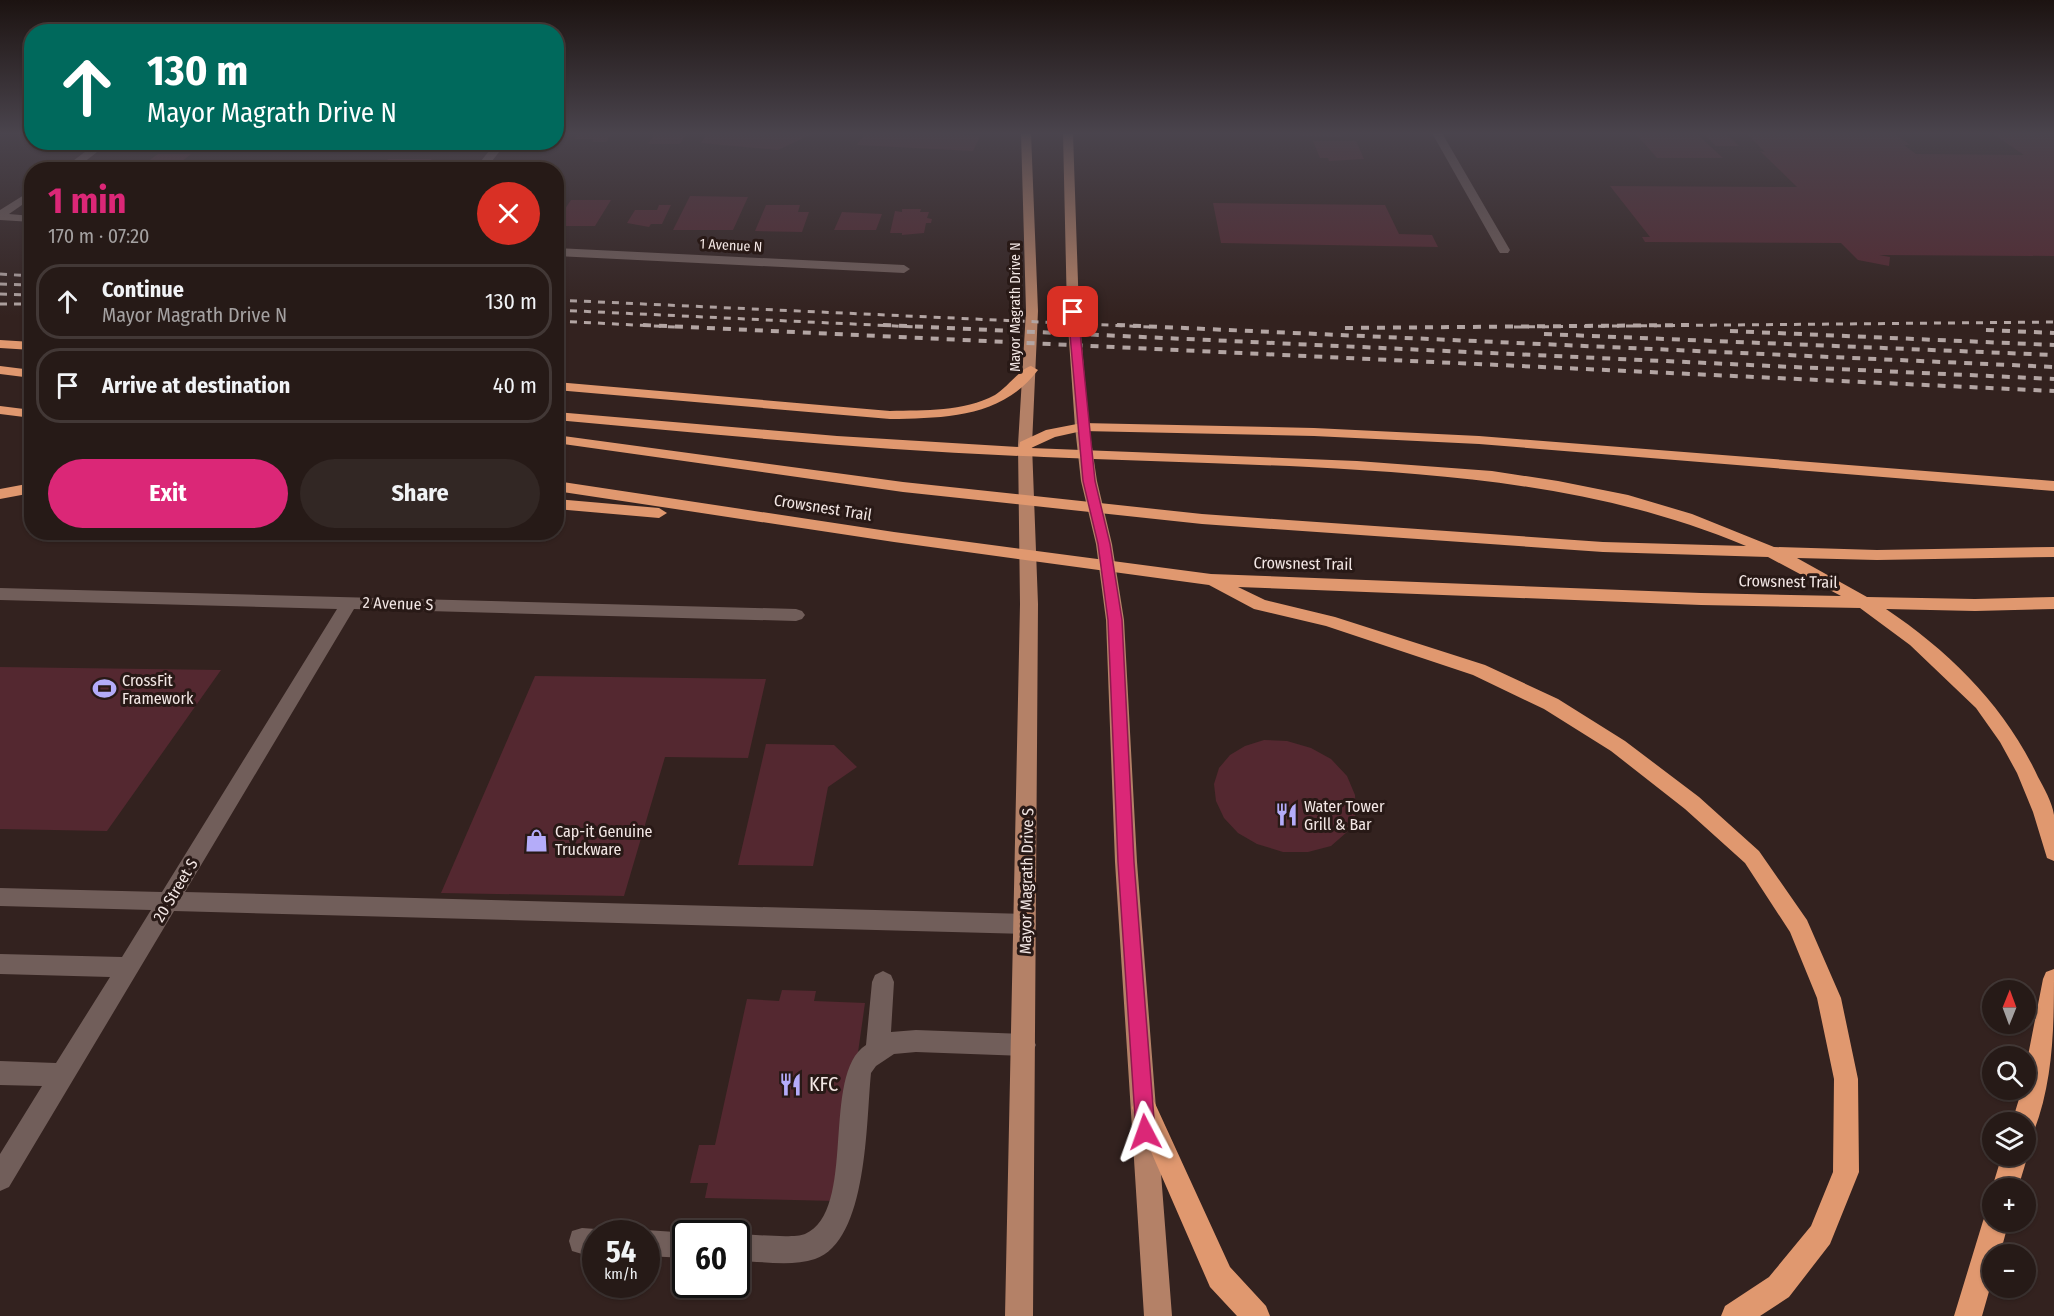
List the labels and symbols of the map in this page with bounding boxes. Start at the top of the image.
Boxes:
street label: 1 Avenue N [699,235,763,256]
street label: Mayor Magrath Drive N [1007,242,1024,372]
pin [1047,286,1098,337]
street label: Crowsnest Trail [773,490,873,525]
street label: Crowsnest Trail [1253,553,1353,574]
street label: Crowsnest Trail [1738,571,1838,592]
street label: 2 Avenue S [362,593,434,614]
place label: CrossFit Framework [122,671,194,708]
sports icon: CrossFit Framework [91,676,117,702]
place label: Water Tower Grill & Bar [1304,797,1385,834]
restaurant icon: Water Tower Grill & Bar [1273,802,1299,828]
street label: Mayor Magrath Drive S [1016,808,1037,954]
place label: Cap-it Genuine Truckware [555,822,653,859]
shop icon: Cap-it Genuine Truckware [524,827,550,853]
street label: 20 Street S [149,855,202,925]
north arrow [1982,980,2036,1034]
restaurant icon: KFC [778,1071,804,1097]
place label: KFC [809,1072,838,1096]
position arrow [1113,1100,1177,1164]
speed limit sign: 60 [672,1220,750,1298]

